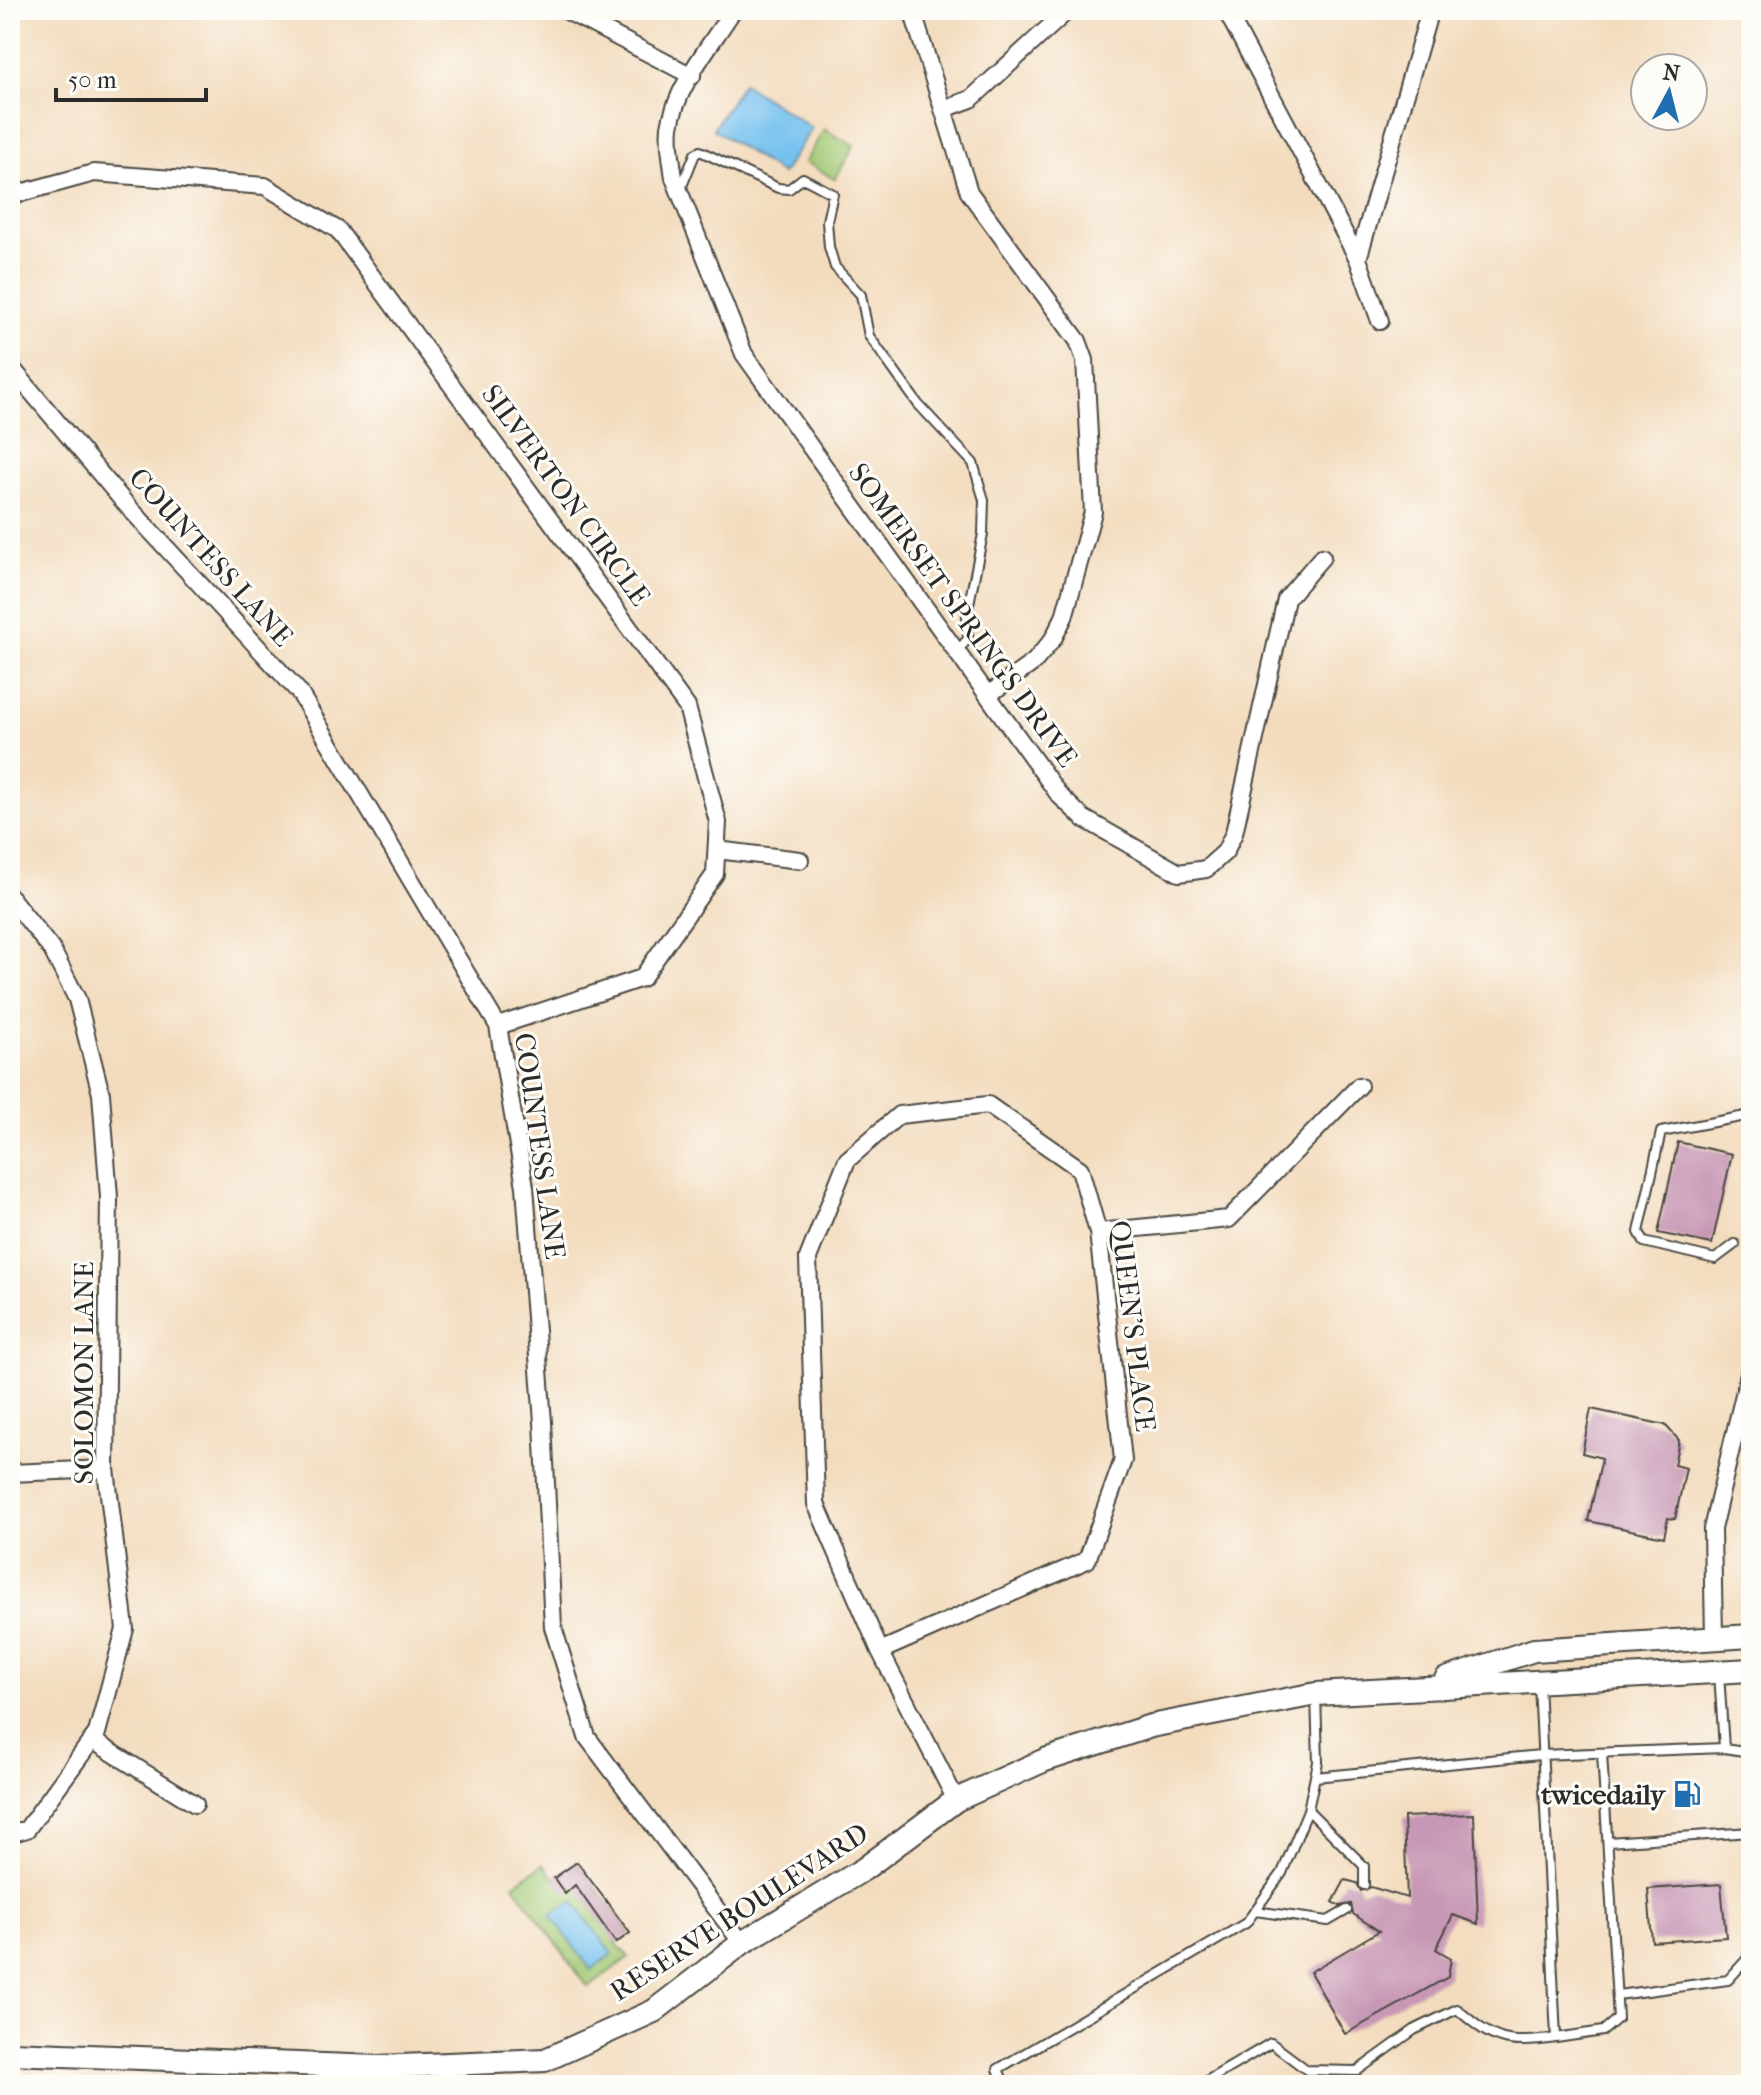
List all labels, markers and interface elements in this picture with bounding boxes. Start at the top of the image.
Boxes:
scale bar [56,52,206,102]
north arrow [1629,52,1709,132]
text: N [1661,59,1681,87]
text: 50 m [68,66,117,94]
street label: SILVERTON CIRCLE [475,378,657,612]
street label: SOMERSET SPRINGS DRIVE [842,457,1084,773]
street label: COUNTESS LANE [122,461,300,653]
street label: COUNTESS LANE [508,1031,572,1261]
street label: QUEEN'S PLACE [1104,1219,1162,1433]
street label: SOLOMON LANE [67,1261,100,1485]
place label: twicedaily [1540,1778,1667,1811]
fuel station icon: twicedaily [1672,1779,1702,1809]
street label: RESERVE BOULEVARD [604,1816,874,2008]

